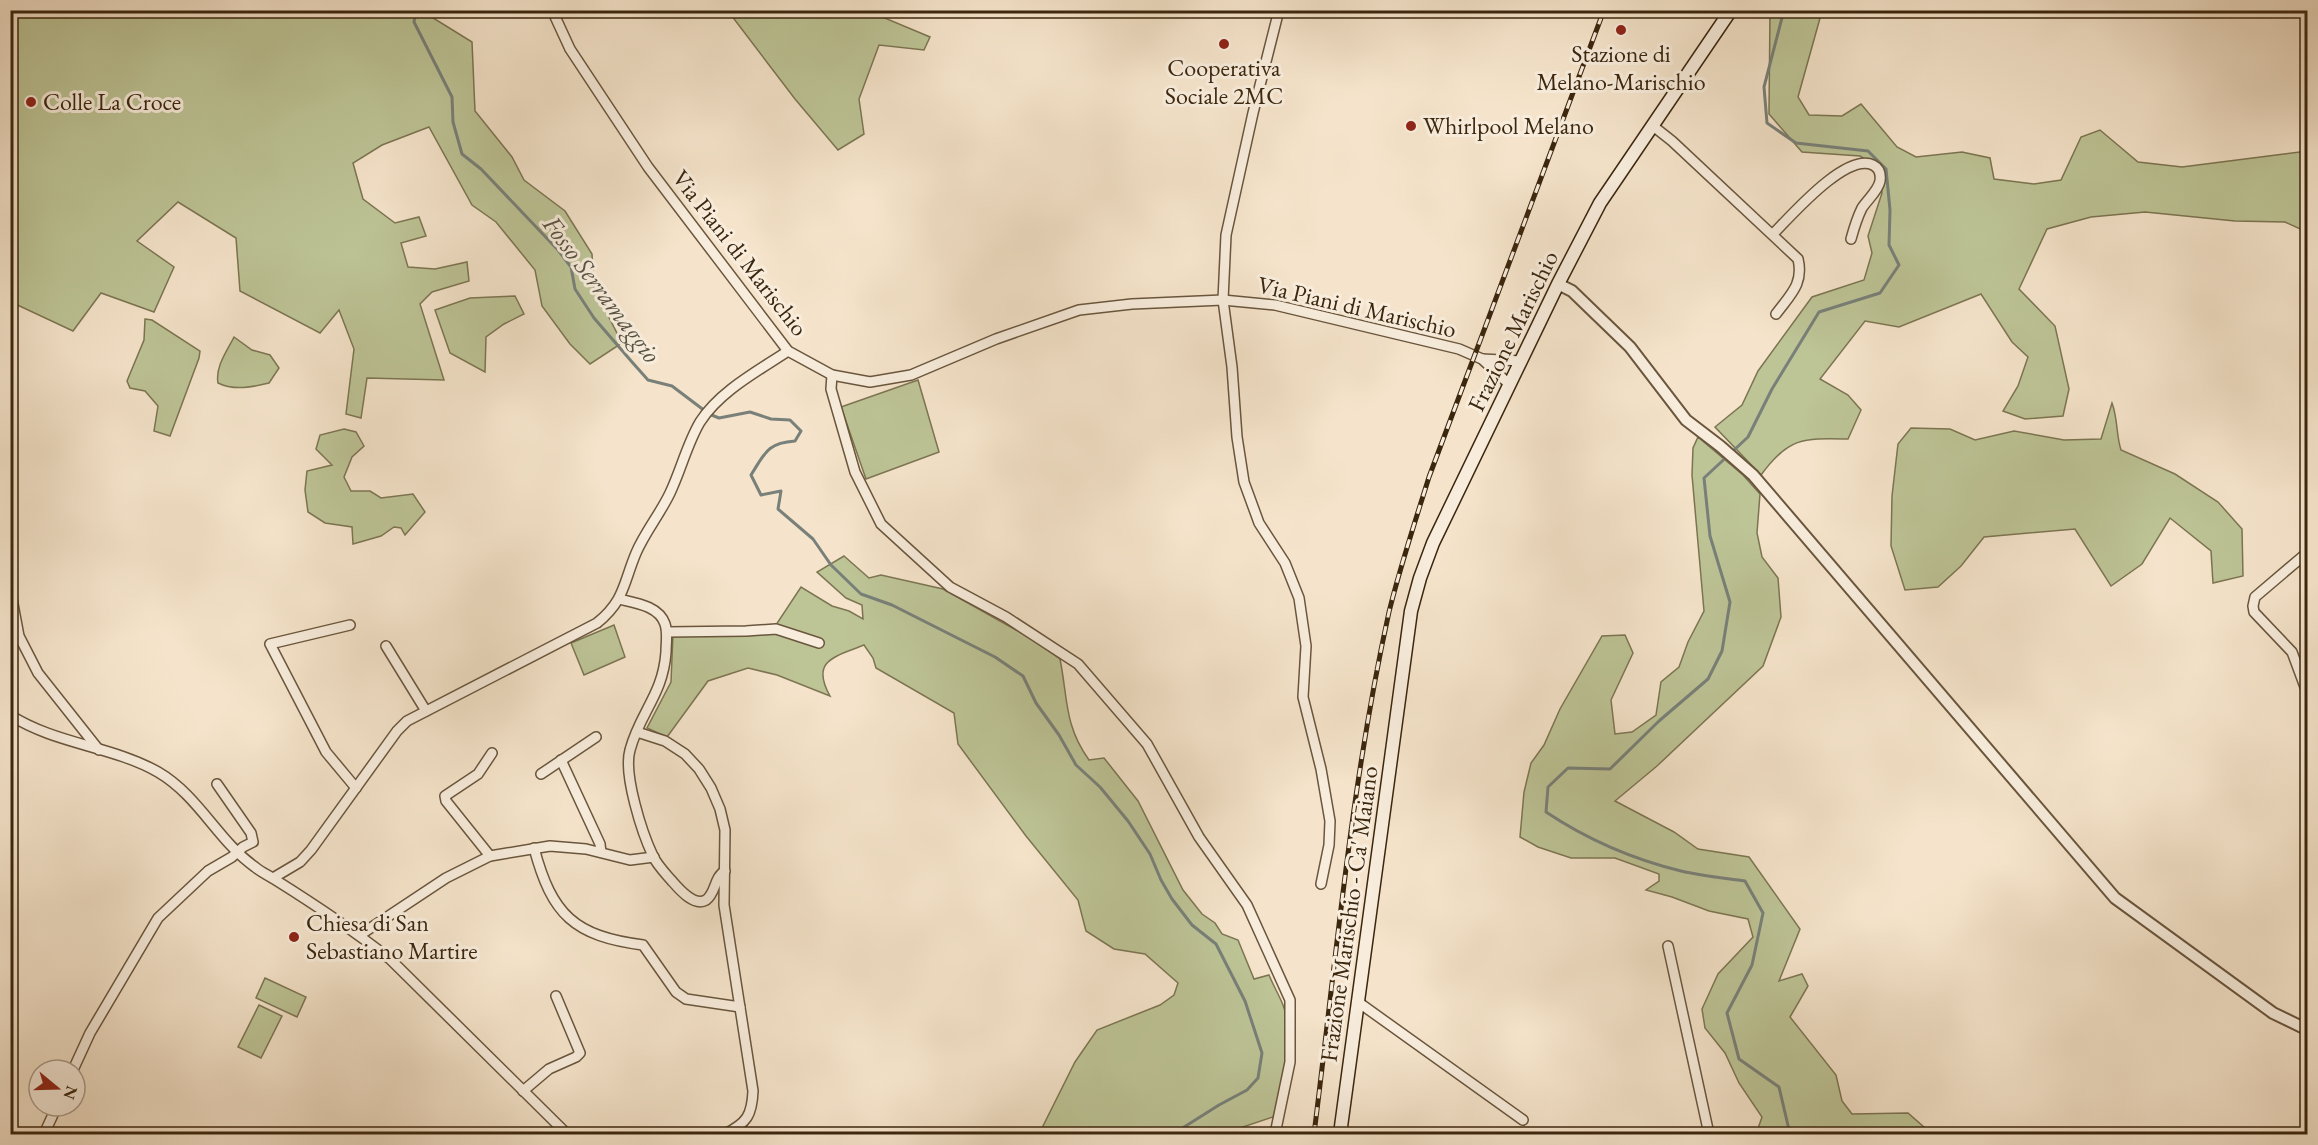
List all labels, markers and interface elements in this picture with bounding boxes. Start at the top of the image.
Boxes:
marker: Stazione di Melano-Marischio [1614,23,1628,37]
marker: Cooperativa Sociale 2MC [1217,37,1231,51]
place label: Stazione di Melano-Marischio [1536,38,1706,97]
place label: Cooperativa Sociale 2MC [1165,52,1283,111]
place label: Colle La Croce [43,86,181,117]
marker: Colle La Croce [24,95,38,109]
place label: Whirlpool Melano [1423,110,1594,141]
marker: Whirlpool Melano [1404,119,1418,133]
street label: Via Piani di Marischio [666,163,815,342]
water label: Fosso Serramaggio [535,208,669,370]
street label: Frazione Marischio [1460,245,1565,416]
street label: Via Piani di Marischio [1255,269,1460,344]
street label: Frazione Marischio - Ca' Maiano [1312,764,1385,1064]
place label: Chiesa di San Sebastiano Martire [306,907,478,966]
marker: Chiesa di San Sebastiano Martire [287,930,301,944]
north arrow [27,1058,87,1118]
text: N [59,1083,83,1102]

